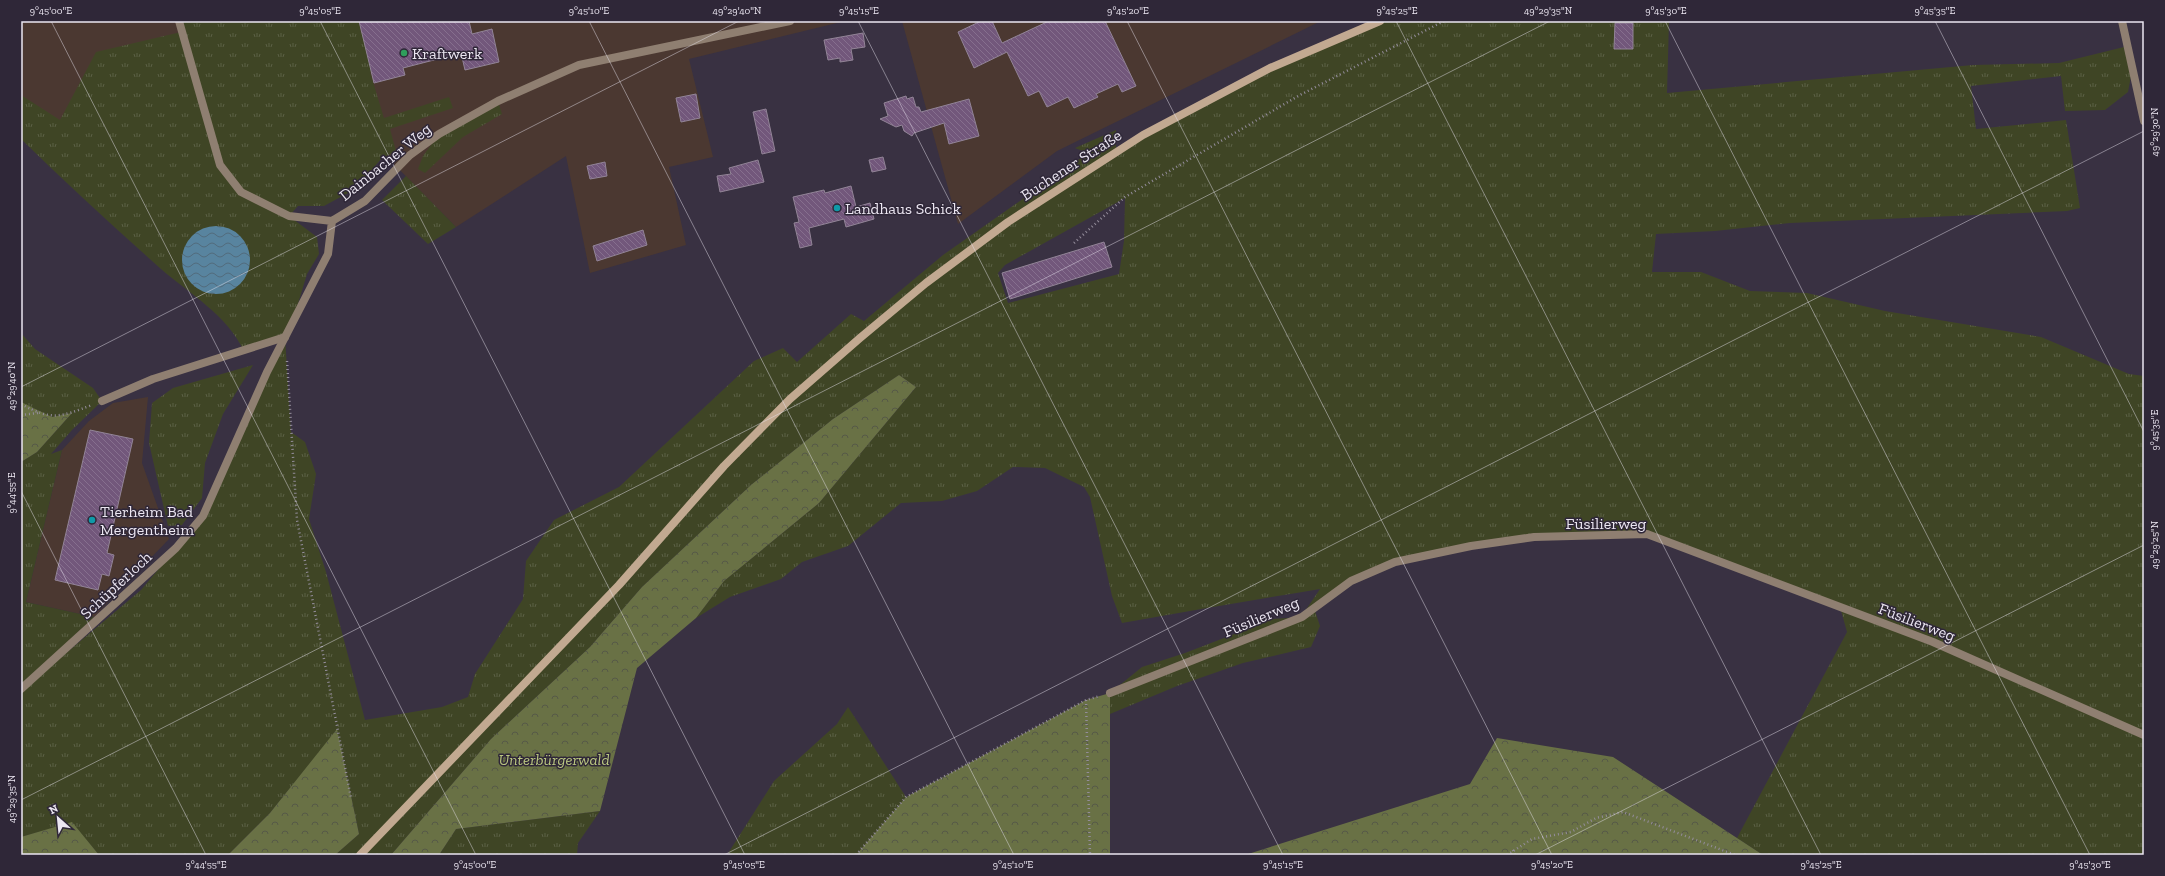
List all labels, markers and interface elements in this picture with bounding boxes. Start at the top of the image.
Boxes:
text: 9°45'00"E [30,5,72,17]
text: 9°45'05"E [299,5,341,17]
text: 9°45'10"E [569,5,609,17]
text: 49°29'40"N [713,5,762,17]
text: 9°45'15"E [839,5,879,17]
text: 9°45'20"E [1107,5,1149,17]
text: 9°45'25"E [1376,5,1418,17]
text: 49°29'35"N [1524,5,1573,17]
text: 9°45'30"E [1645,5,1687,17]
text: 9°45'35"E [1915,5,1956,17]
place label: Kraftwerk [412,44,483,63]
marker: Kraftwerk [399,48,409,58]
text: 49°29'30"N [2149,107,2161,156]
street label: Dainbacher Weg [335,119,435,205]
street label: Buchener Straße [1017,125,1125,205]
place label: Landhaus Schick [845,199,961,218]
marker: Landhaus Schick [832,203,842,213]
text: 49°29'40"N [6,361,18,410]
text: 9°45'35"E [2149,409,2161,450]
text: 9°44'55"E [6,472,18,514]
place label: Tierheim Bad Mergentheim [100,502,194,539]
street label: Füsilierweg [1566,514,1647,533]
marker: Tierheim Bad Mergentheim [87,515,97,525]
text: 49°29'25"N [2149,520,2161,569]
street label: Schüpferloch [76,547,156,623]
street label: Füsilierweg [1220,592,1302,642]
street label: Füsilierweg [1876,599,1958,645]
park label: Unterbürgerwald [498,750,610,769]
text: 49°29'35"N [6,774,18,823]
north arrow [38,798,78,838]
text: N [47,802,61,817]
text: 9°44'55"E [185,859,227,871]
text: 9°45'00"E [454,859,496,871]
text: 9°45'05"E [723,859,765,871]
text: 9°45'10"E [993,859,1033,871]
text: 9°45'15"E [1263,859,1303,871]
text: 9°45'20"E [1531,859,1573,871]
text: 9°45'25"E [1800,859,1842,871]
text: 9°45'30"E [2069,859,2111,871]

